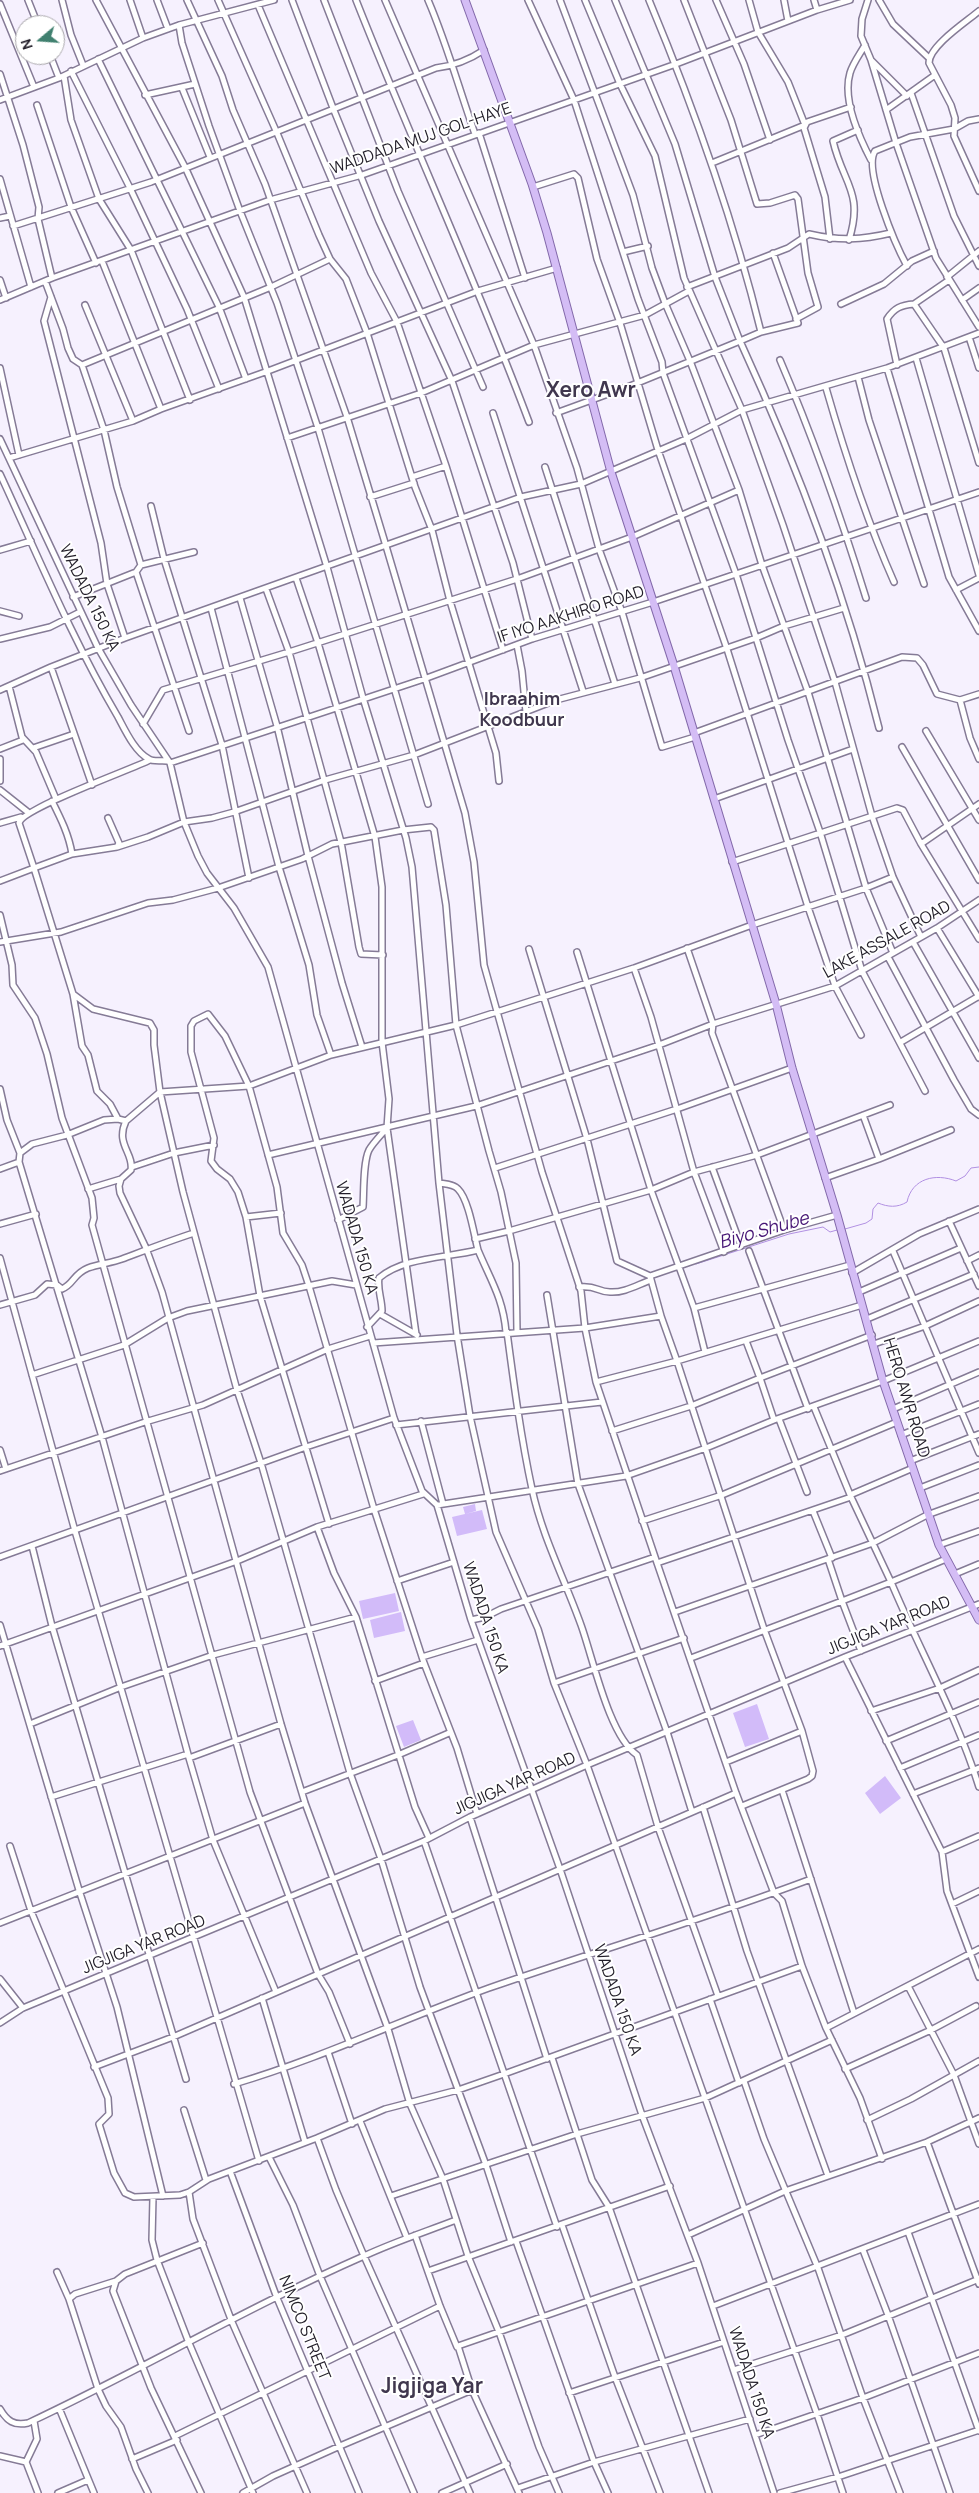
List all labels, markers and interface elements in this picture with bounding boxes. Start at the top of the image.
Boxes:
north arrow [15,15,65,65]
text: N [16,37,37,52]
street label: WADDADA MUJ GOL-HAYE [328,99,514,179]
district label: Xero Awr [546,378,636,404]
street label: WADADA 150 KA [55,541,123,655]
street label: IF IYO AAKHIRO ROAD [495,582,647,648]
district label: Ibraahim Koodbuur [479,689,565,732]
street label: LAKE ASSALE ROAD [820,897,954,983]
street label: WADADA 150 KA [331,1179,381,1297]
water label: Biyo Shube [717,1208,811,1254]
street label: HERO AWR ROAD [879,1336,933,1460]
street label: WADADA 150 KA [458,1560,512,1676]
street label: JIGJIGA YAR ROAD [825,1593,953,1659]
street label: JIGJIGA YAR ROAD [451,1749,579,1819]
street label: JIGJIGA YAR ROAD [80,1912,208,1978]
street label: WADADA 150 KA [589,1942,645,2058]
street label: NIMCO STREET [274,2273,334,2383]
street label: WADADA 150 KA [724,2325,778,2441]
district label: Jigjiga Yar [381,2374,483,2400]

